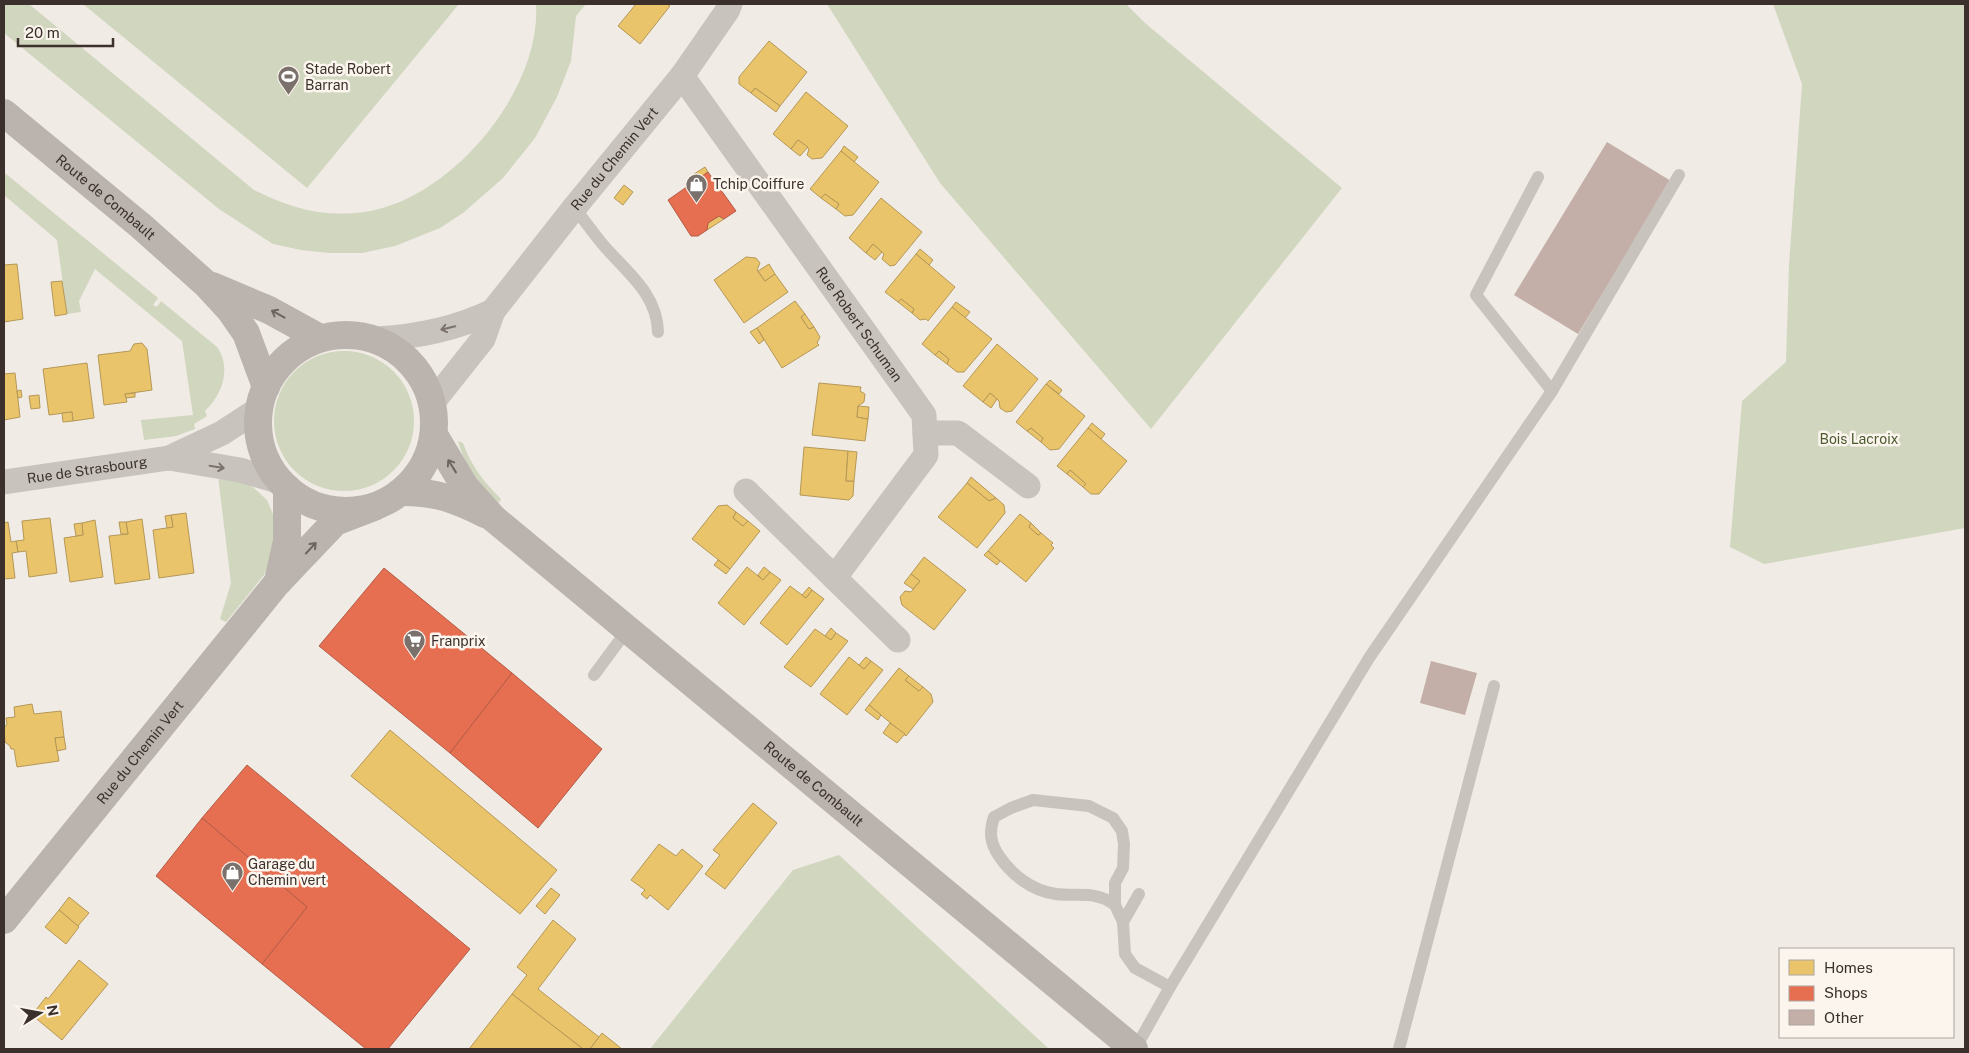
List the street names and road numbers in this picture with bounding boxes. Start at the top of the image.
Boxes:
street label: Rue du Chemin Vert [568,104,661,213]
street label: Route de Combault [53,151,159,243]
street label: Rue Robert Schuman [813,264,906,385]
street label: Rue de Strasbourg [26,453,149,487]
street label: Rue du Chemin Vert [93,697,187,807]
street label: Route de Combault [761,738,867,830]

